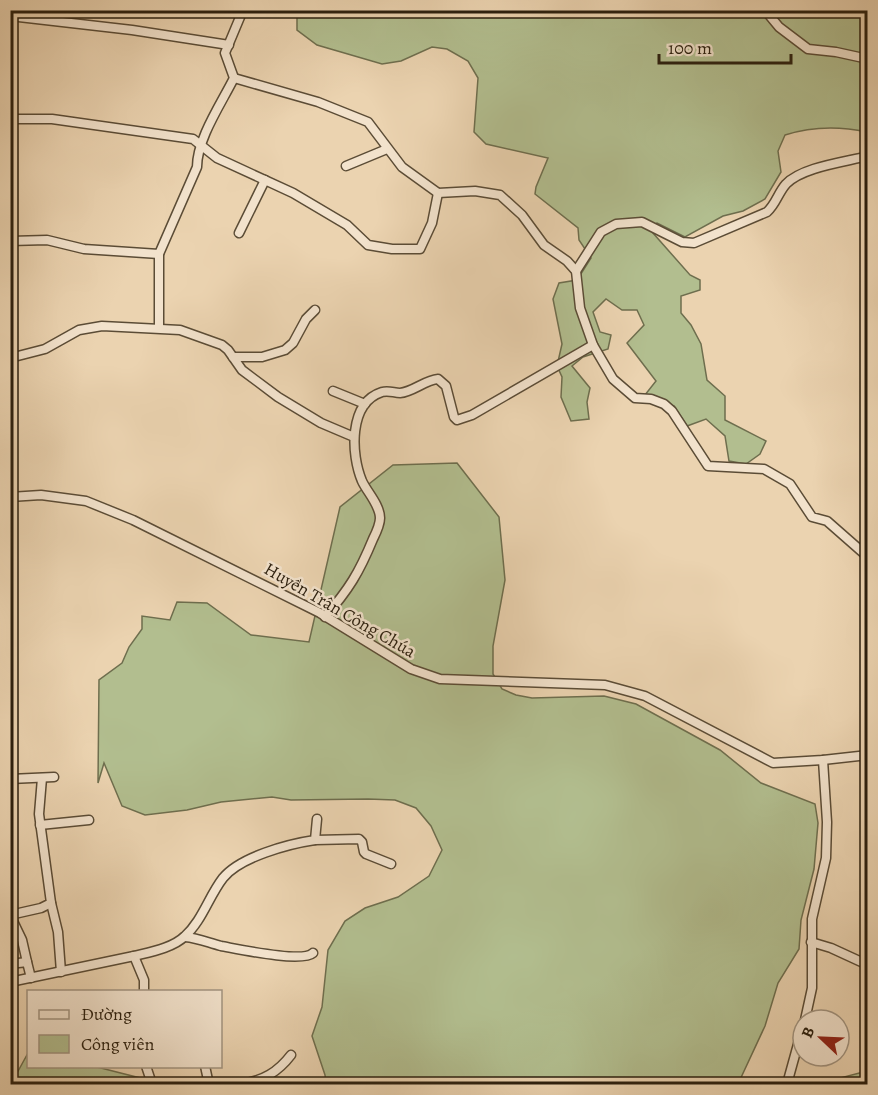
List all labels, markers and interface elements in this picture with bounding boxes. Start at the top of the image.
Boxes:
scale bar [659,27,791,65]
text: 100 m [668,36,712,60]
street label: Huyền Trân Công Chúa [260,557,421,664]
legend [27,990,222,1068]
text: Đường [81,1002,132,1026]
north arrow [791,1008,851,1068]
text: B [796,1024,820,1041]
text: Công viên [81,1032,154,1056]

